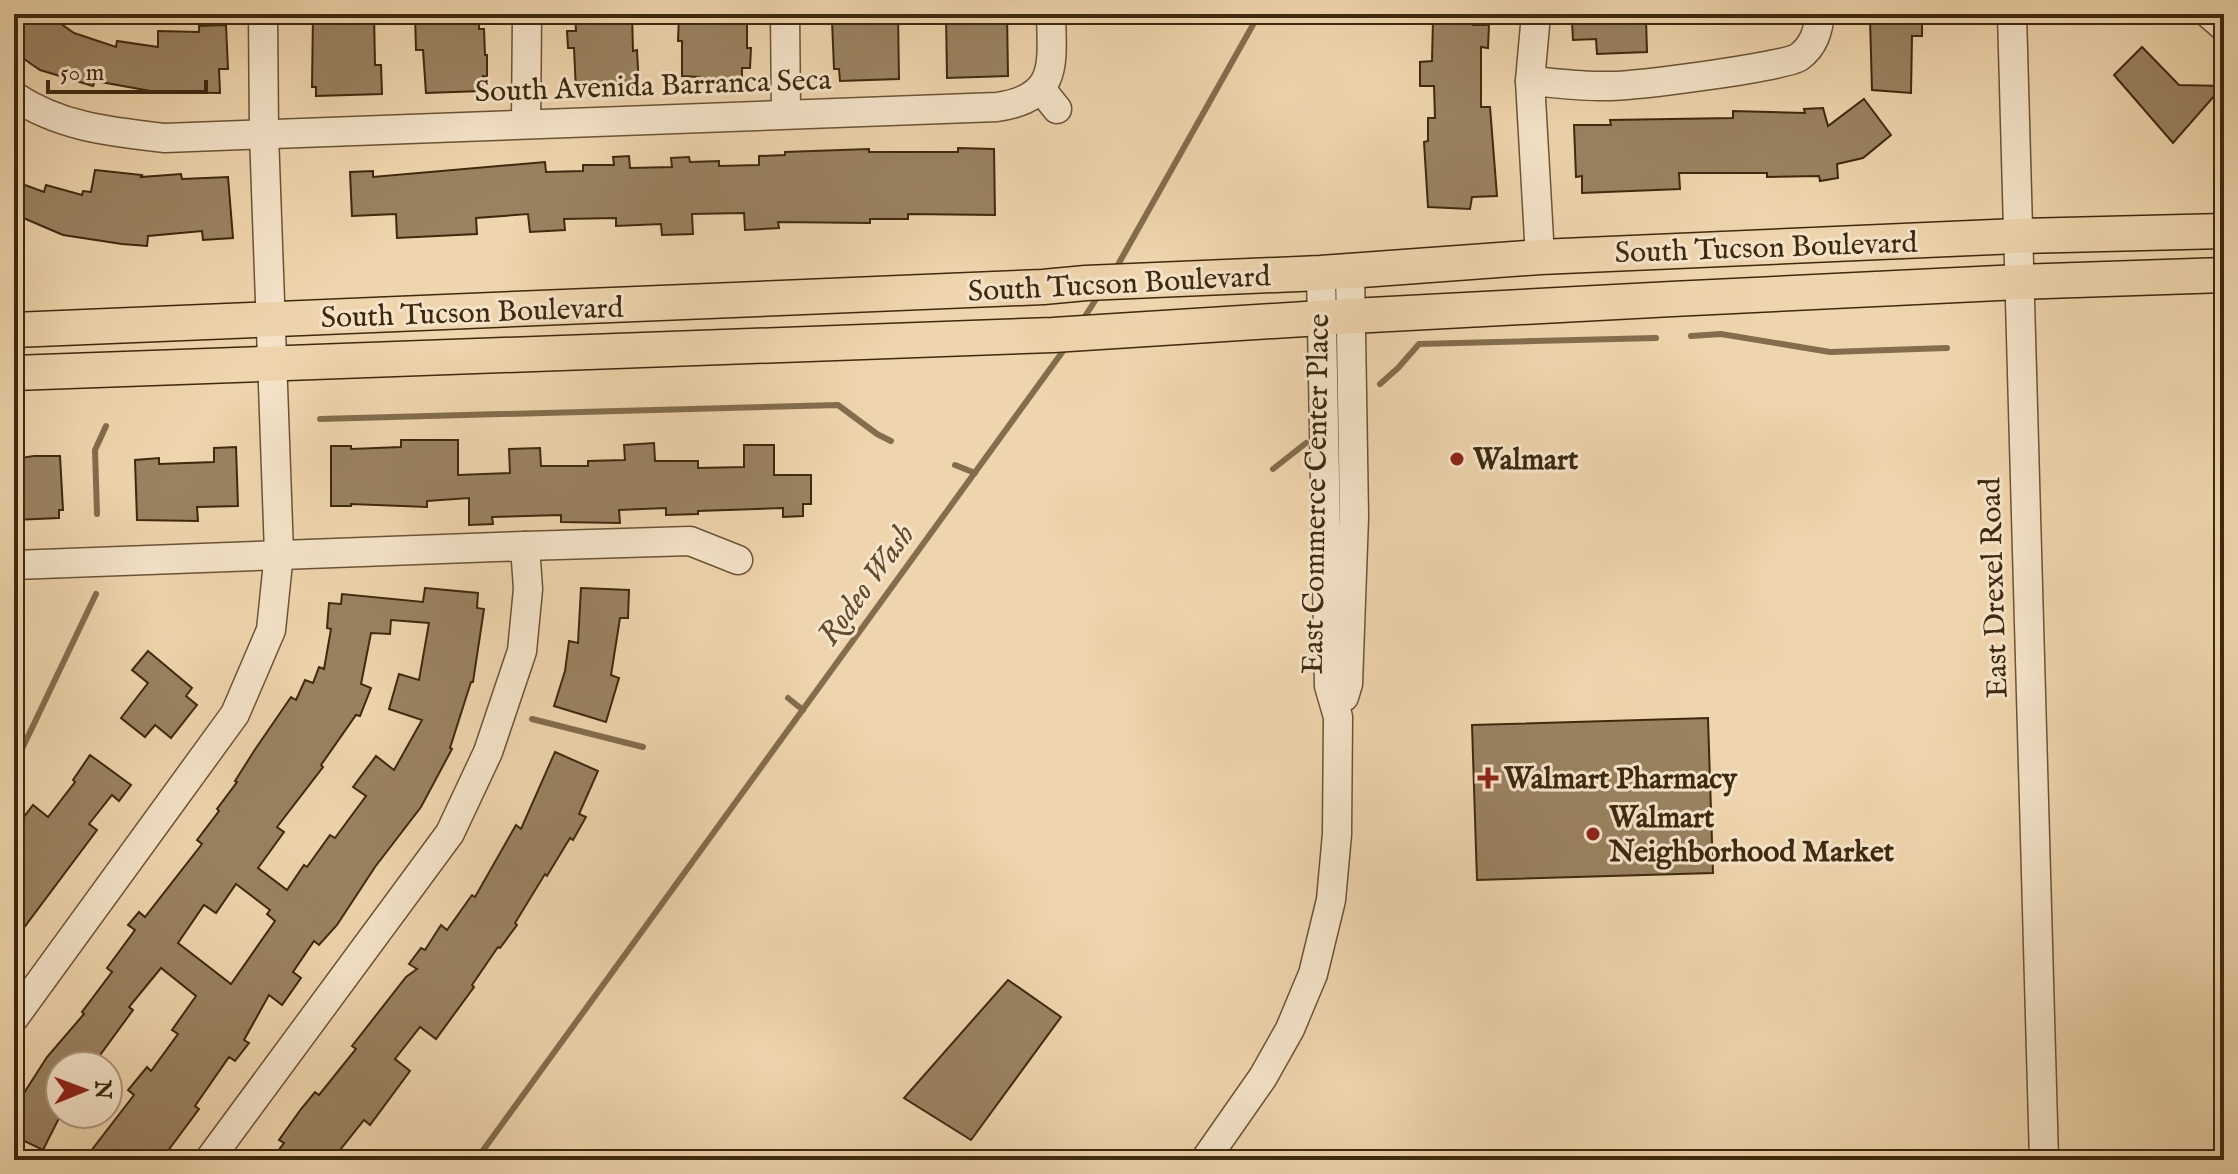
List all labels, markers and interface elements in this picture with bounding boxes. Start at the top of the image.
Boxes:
scale bar [48,44,206,94]
text: 50 m [60,58,104,89]
street label: South Avenida Barranca Seca [474,62,832,112]
street label: South Tucson Boulevard [1614,225,1919,273]
street label: South Tucson Boulevard [967,258,1272,312]
street label: South Tucson Boulevard [320,290,625,338]
street label: East Commerce Center Place [1295,313,1339,675]
place label: Walmart [1472,442,1579,480]
marker: Walmart [1448,450,1466,468]
street label: East Drexel Road [1972,476,2018,699]
water label: Rodeo Wash [809,517,925,654]
place label: Walmart Pharmacy [1503,761,1738,799]
marker: Walmart Pharmacy [1479,769,1497,787]
place label: Walmart Neighborhood Market [1608,800,1895,872]
marker: Walmart Neighborhood Market [1584,825,1602,843]
north arrow [44,1050,124,1130]
text: N [88,1079,116,1099]

